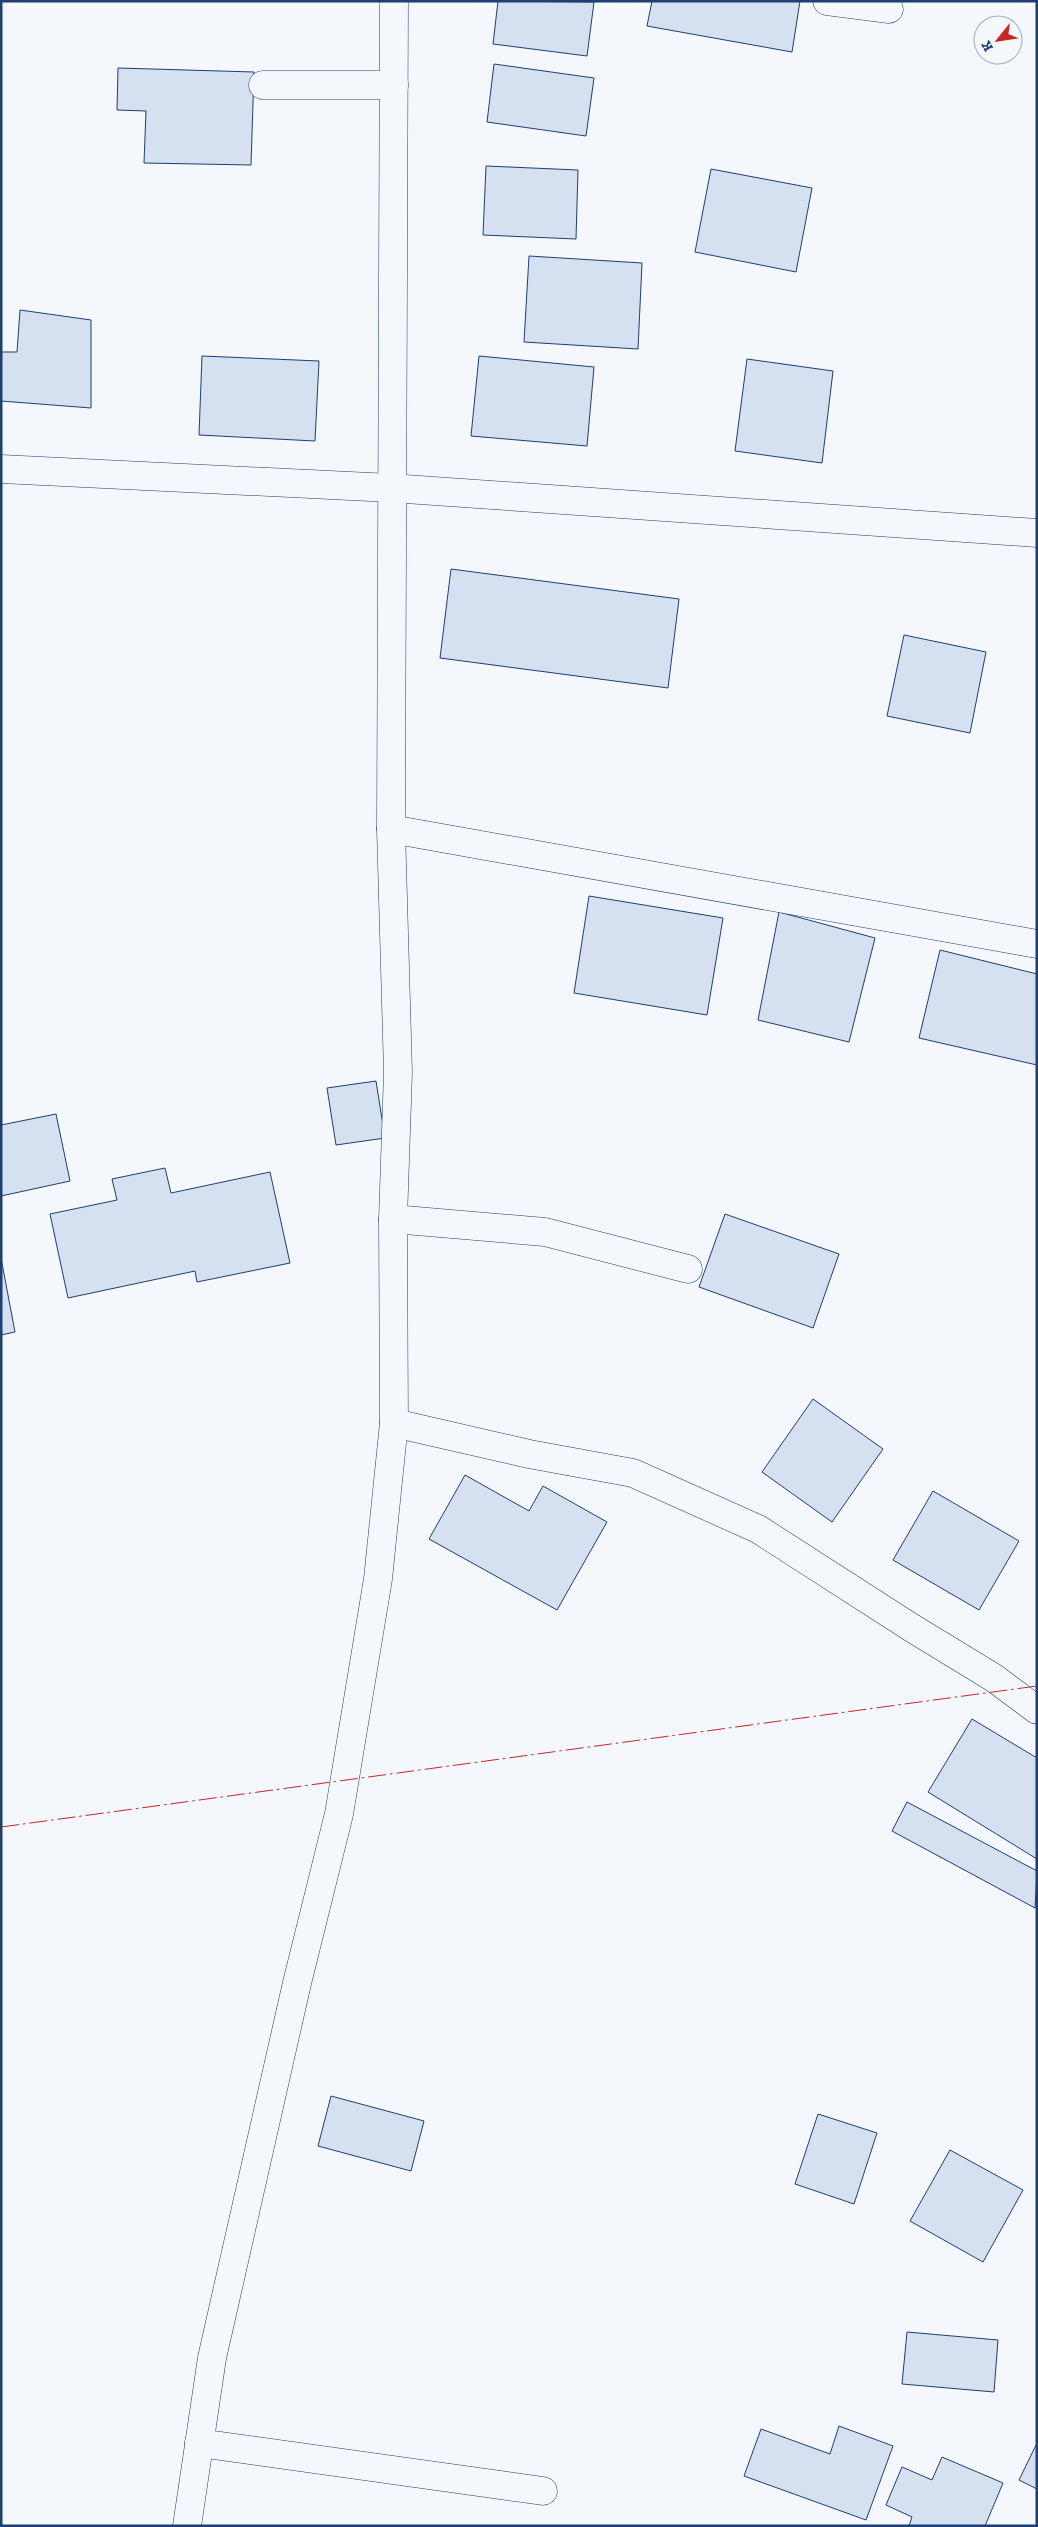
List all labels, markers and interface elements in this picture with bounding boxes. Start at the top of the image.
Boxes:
north arrow [973,15,1023,65]
text: K [977,37,997,55]

